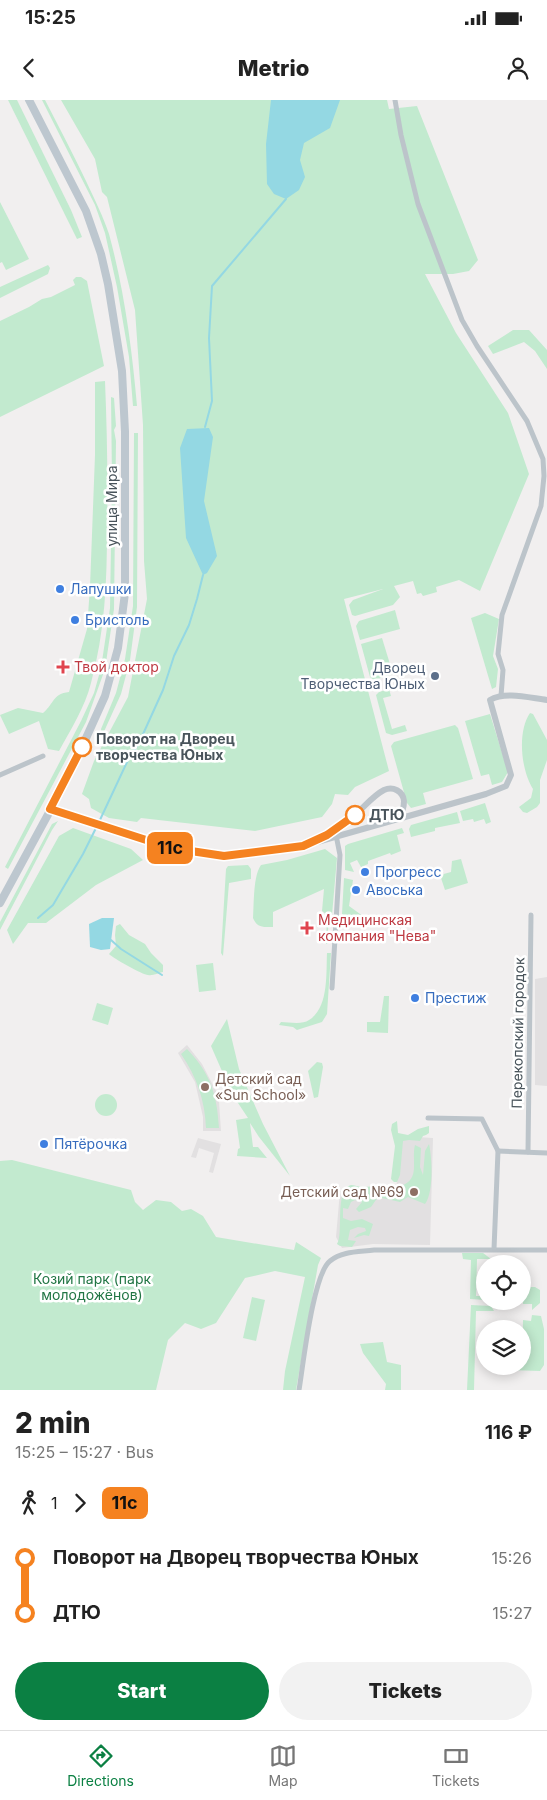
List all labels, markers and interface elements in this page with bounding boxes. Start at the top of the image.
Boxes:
text: 15:25 [25,6,76,29]
icon: back [15,54,43,82]
icon: person [504,54,532,82]
text: Metrio [238,55,309,81]
street label: улица Мира [103,465,120,547]
place label: Лапушки [70,580,132,597]
marker: Лапушки [54,583,66,595]
place label: Бристоль [85,611,150,628]
marker: Бристоль [69,614,81,626]
place label: Твой доктор [74,658,159,675]
place label: Дворец Творчества Юных [301,659,426,692]
marker: Твой доктор [56,660,70,674]
marker: Дворец Творчества Юных [429,670,441,682]
place label: Поворот на Дворец творчества Юных [96,730,235,763]
marker: Поворот на Дворец творчества Юных [72,737,92,757]
marker: ДТЮ [345,805,365,825]
place label: ДТЮ [369,806,404,823]
line badge: 11с [141,832,199,864]
text: 11с [157,837,183,858]
place label: Прогресс [375,863,441,880]
marker: Прогресс [359,866,371,878]
place label: Авоська [366,881,423,898]
marker: Авоська [350,884,362,896]
place label: Медицинская компания "Нева" [318,911,436,944]
marker: Медицинская компания "Нева" [300,921,314,935]
street label: Перекопский городок [508,957,527,1109]
place label: Престиж [425,989,487,1006]
marker: Престиж [409,992,421,1004]
place label: Детский сад «Sun School» [215,1070,306,1103]
marker: Детский сад «Sun School» [199,1081,211,1093]
place label: Пятёрочка [54,1135,127,1152]
marker: Пятёрочка [38,1138,50,1150]
place label: Детский сад №69 [281,1183,404,1200]
marker: Детский сад №69 [408,1186,420,1198]
map controls [476,1255,531,1375]
button: locate [476,1255,531,1310]
park label: Козий парк (парк молодожёнов) [33,1270,152,1303]
button: layers [476,1320,531,1375]
text: 2 min [15,1406,91,1440]
text: 116 ₽ [485,1421,532,1444]
text: 15:25 – 15:27 · Bus [15,1442,154,1462]
icon: walk [15,1489,43,1517]
icon: forward [66,1489,94,1517]
text: 11с [112,1492,138,1513]
text: 1 [51,1493,58,1513]
text: Поворот на Дворец творчества Юных [53,1546,419,1569]
text: 15:26 [491,1548,532,1568]
text: ДТЮ [53,1601,101,1624]
text: 15:27 [492,1603,532,1623]
button: Start [15,1662,269,1720]
button: Tickets [279,1662,532,1720]
tab: Directions [67,1742,134,1789]
tab: Map [268,1742,297,1789]
tab: Tickets [432,1742,480,1789]

